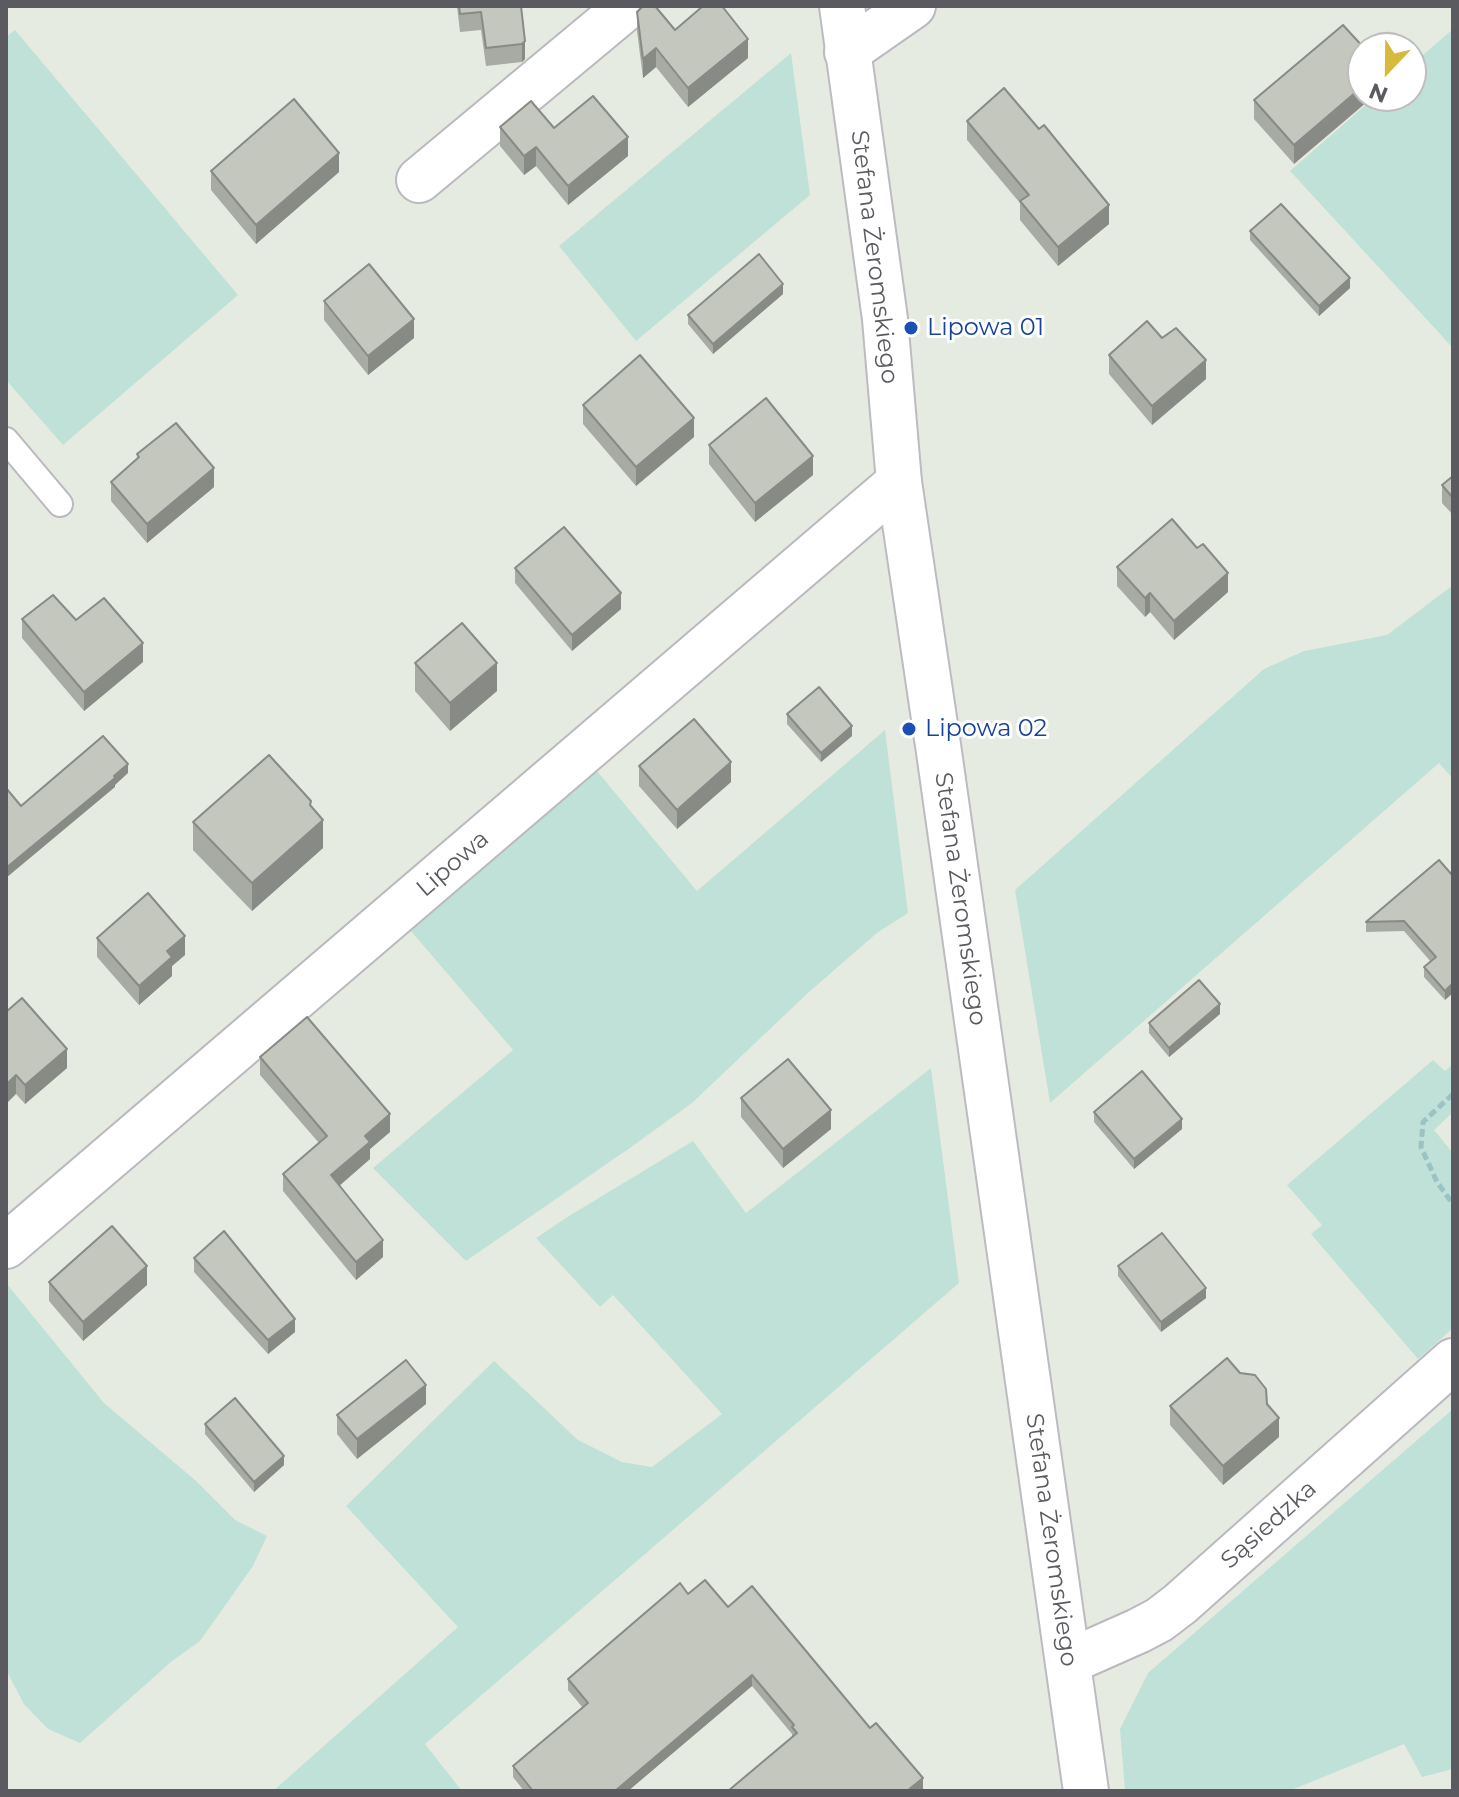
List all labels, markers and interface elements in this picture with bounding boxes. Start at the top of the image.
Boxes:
north arrow [1347,32,1427,112]
text: N [1365,77,1392,109]
street label: Stefana Żeromskiego [844,129,904,385]
place label: Lipowa 01 [927,314,1044,342]
marker: Lipowa 01 [902,319,920,337]
place label: Lipowa 02 [925,715,1047,743]
marker: Lipowa 02 [900,720,918,738]
street label: Stefana Żeromskiego [928,771,992,1027]
street label: Lipowa [411,825,495,903]
street label: Stefana Żeromskiego [1019,1412,1083,1668]
street label: Sąsiedzka [1215,1475,1323,1575]

